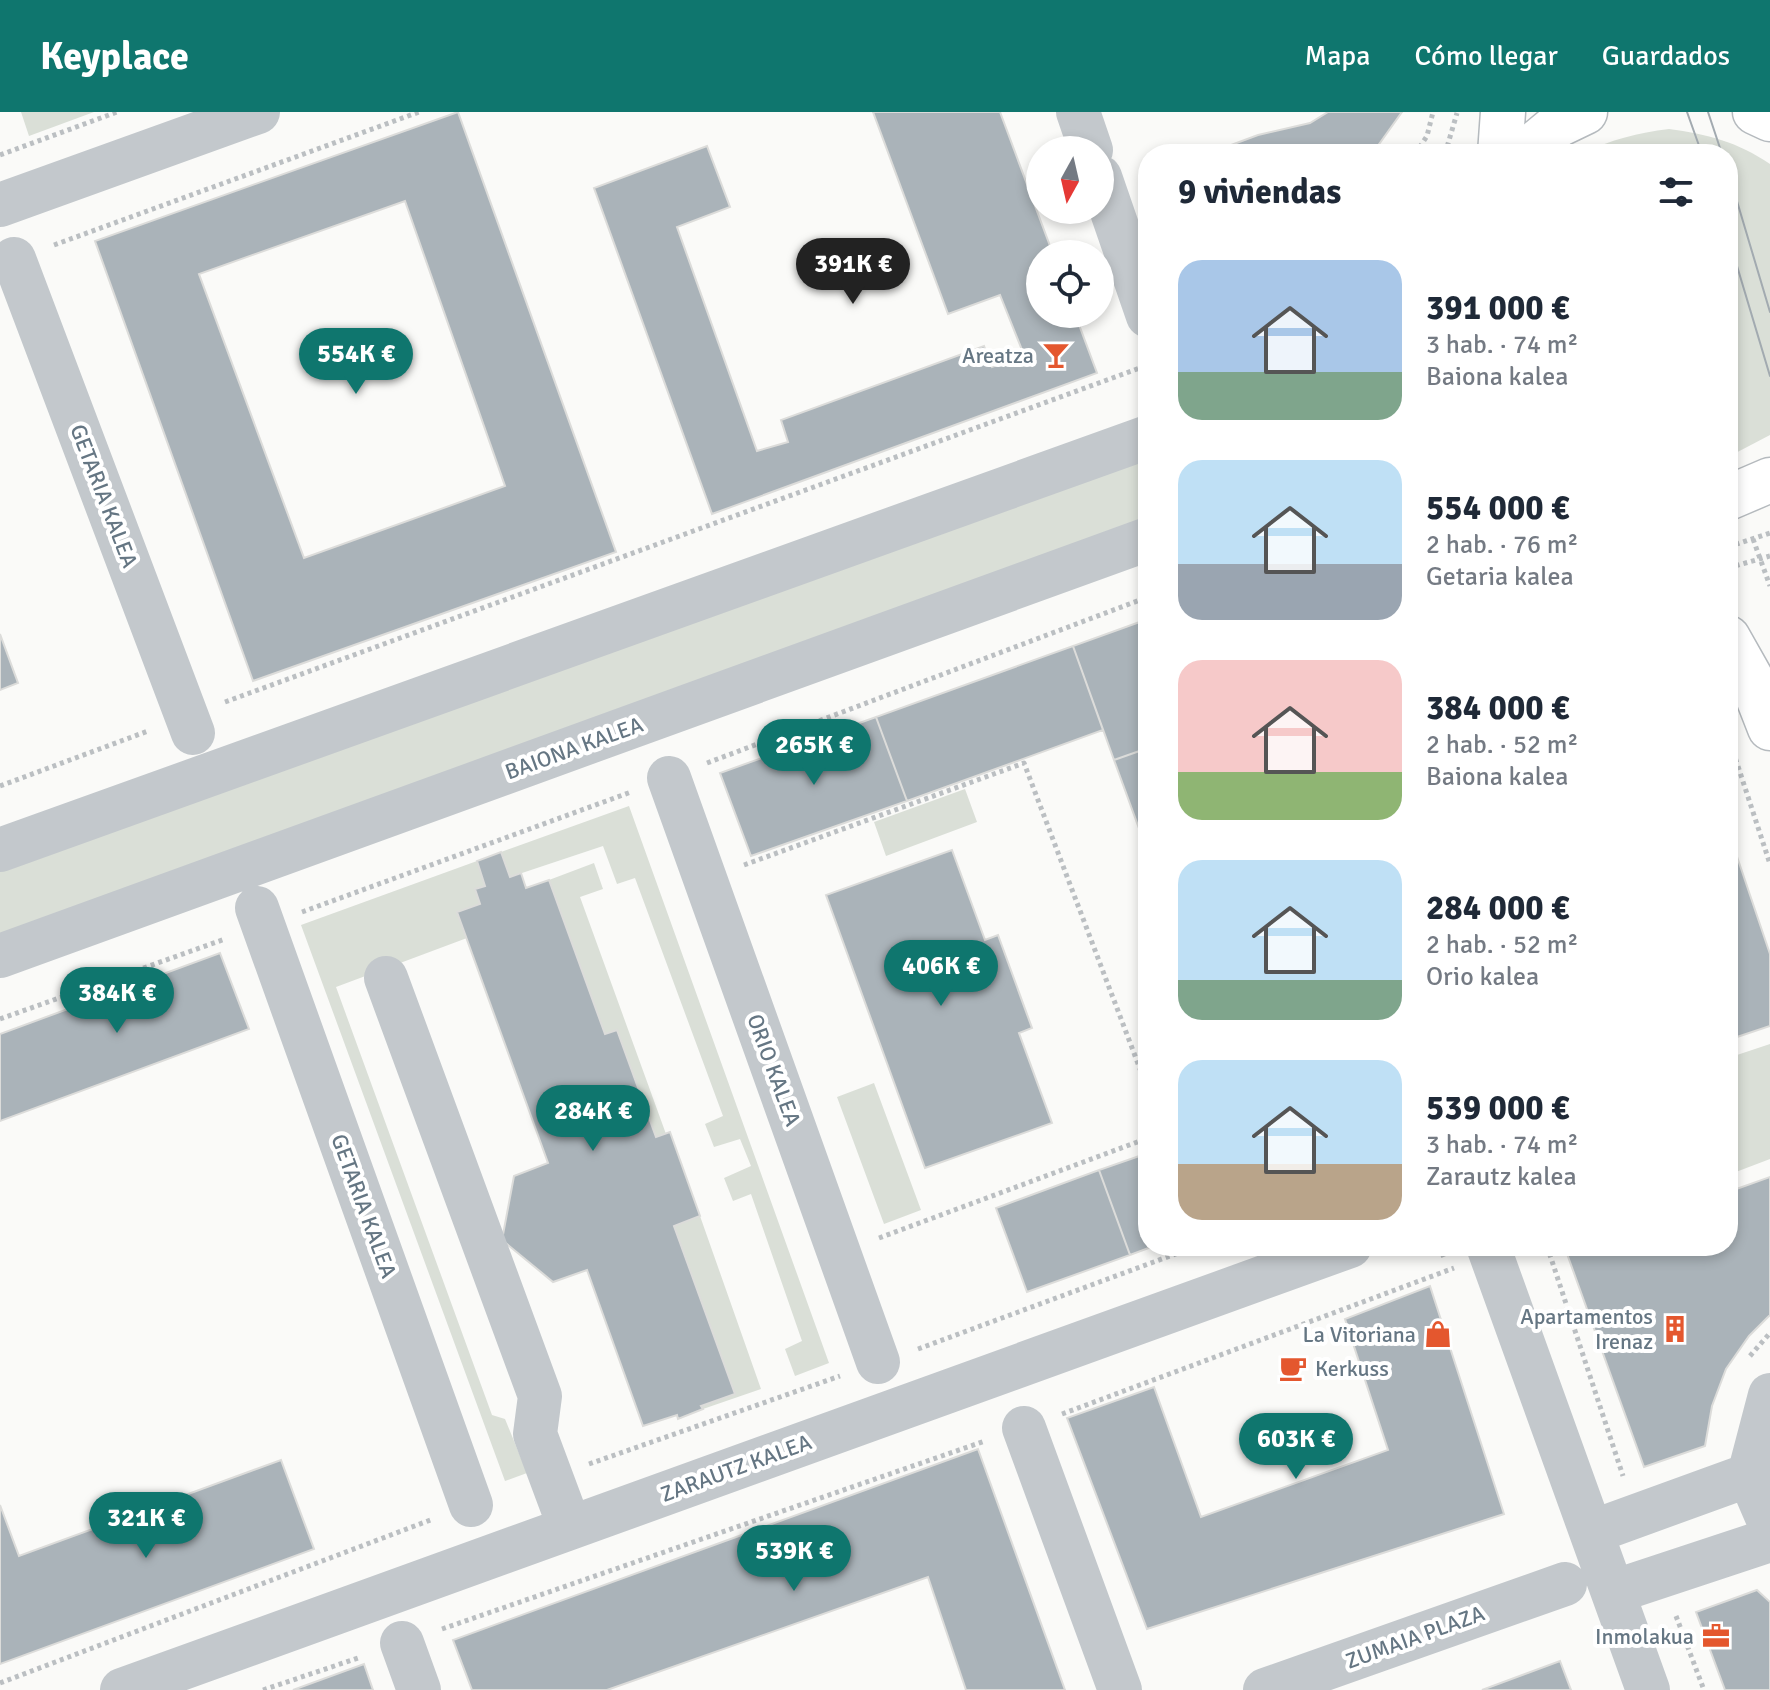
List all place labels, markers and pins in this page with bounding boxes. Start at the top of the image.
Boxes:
pin: 391K € [788,238,918,306]
pin: 554K € [291,328,421,396]
bar icon: Areatza [1041,340,1071,370]
place label: Areatza [962,342,1034,369]
pin: 265K € [749,719,879,787]
pin: 406K € [876,940,1006,1008]
pin: 384K € [52,967,182,1035]
pin: 284K € [528,1085,658,1153]
place label: Apartamentos Irenaz [1520,1303,1653,1355]
building icon: Apartamentos Irenaz [1660,1314,1690,1344]
shop icon: La Vitoriana [1423,1319,1453,1349]
place label: La Vitoriana [1303,1321,1416,1348]
cafe icon: Kerkuss [1278,1353,1308,1383]
place label: Kerkuss [1315,1355,1389,1382]
pin: 603K € [1231,1413,1361,1481]
pin: 321K € [81,1492,211,1560]
pin: 539K € [729,1525,859,1593]
office icon: Inmolakua [1701,1621,1731,1651]
place label: Inmolakua [1595,1623,1694,1650]

